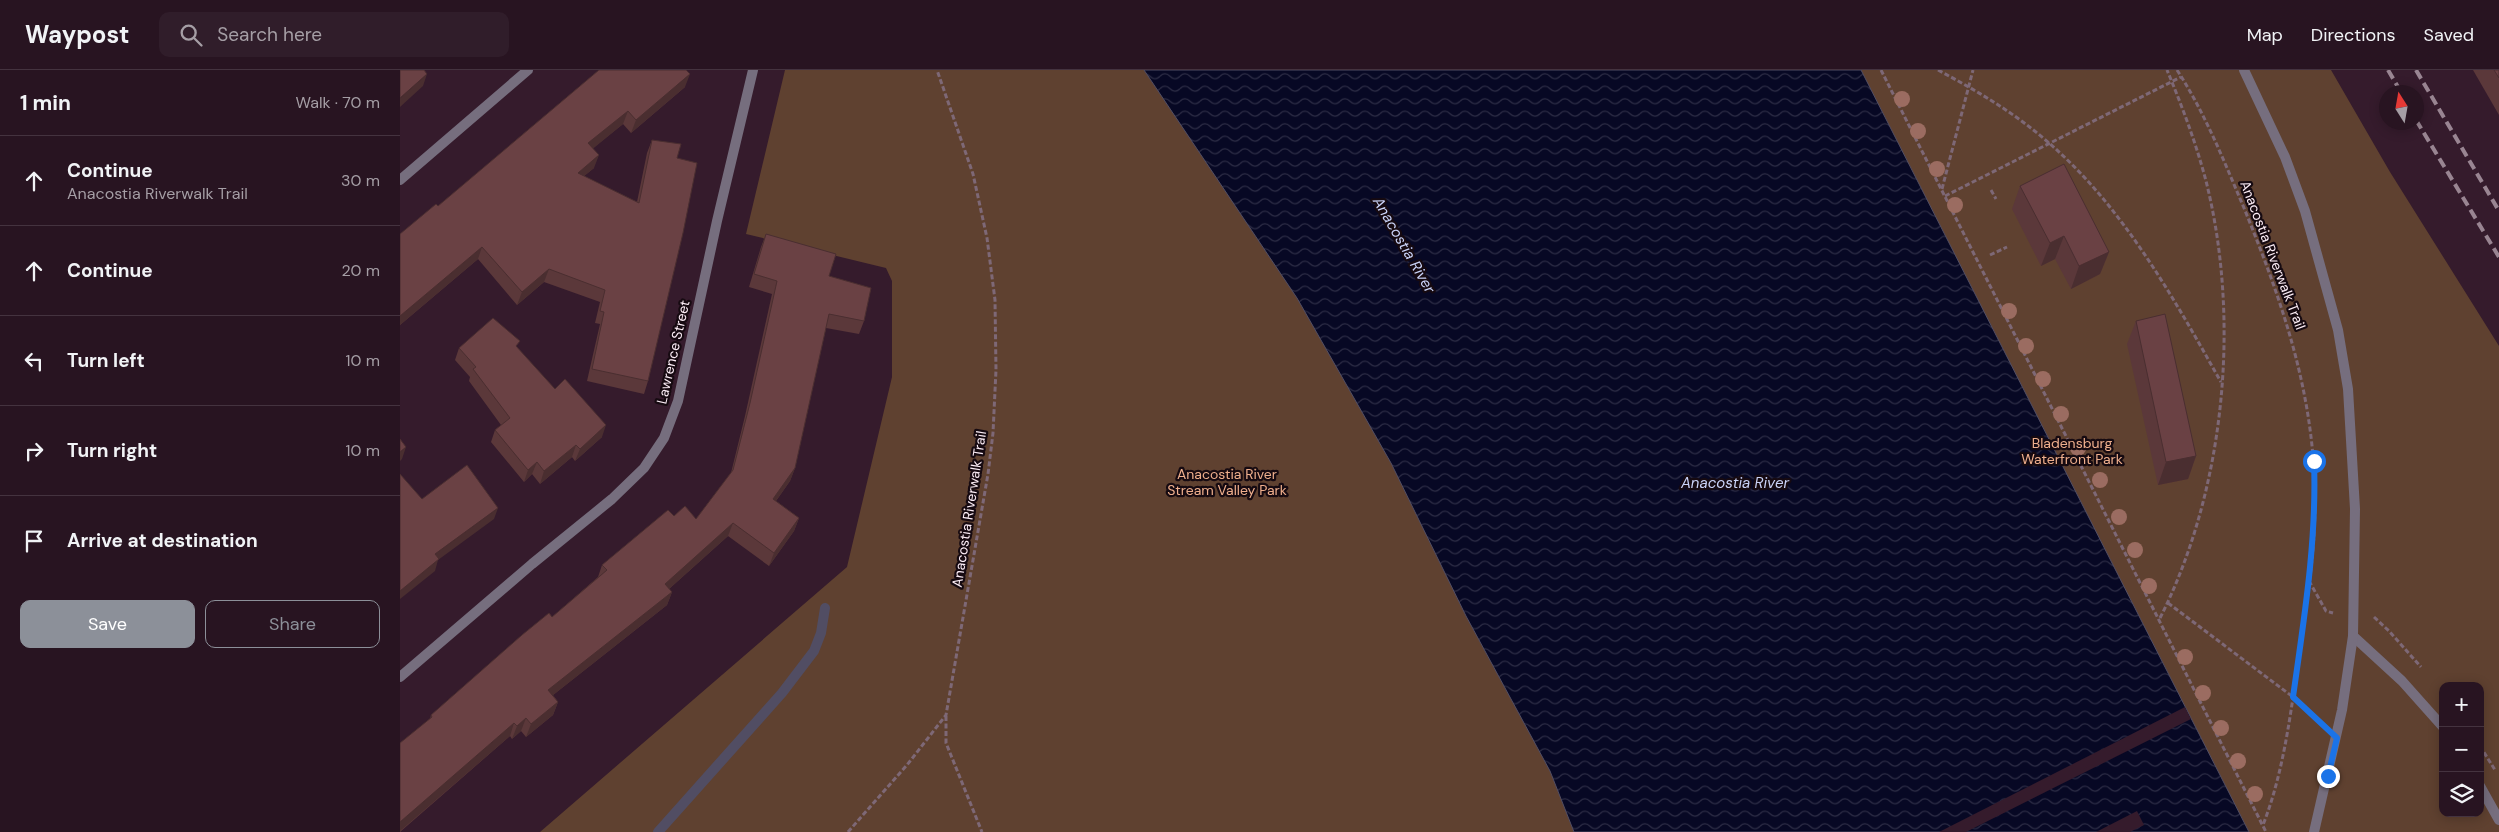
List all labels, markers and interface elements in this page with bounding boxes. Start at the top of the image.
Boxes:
search box [159,12,509,57]
text: Waypost [25,19,129,50]
icon: search [177,21,205,49]
text: Search here [217,22,322,47]
text: Map [2247,23,2283,47]
text: Directions [2311,23,2396,47]
text: Saved [2424,23,2474,47]
north arrow [2379,85,2424,130]
text: 1 min [20,89,71,117]
text: Walk · 70 m [296,92,380,113]
text: Continue [67,158,153,183]
icon: ahead [20,167,48,195]
text: 30 m [341,170,380,191]
street label: Anacostia Riverwalk Trail [2236,178,2310,332]
text: Anacostia Riverwalk Trail [67,183,248,204]
water label: Anacostia River [1368,192,1440,297]
icon: ahead [20,257,48,285]
text: Continue [67,258,153,283]
text: 20 m [341,260,380,281]
street label: Lawrence Street [652,298,694,406]
icon: left [20,347,48,375]
text: Turn left [67,348,145,373]
text: 10 m [346,350,380,371]
street label: Anacostia Riverwalk Trail [948,429,990,589]
park label: Bladensburg Waterfront Park [2021,434,2123,468]
icon: right [20,437,48,465]
text: Turn right [67,438,157,463]
text: 10 m [346,440,380,461]
route start [2303,450,2326,473]
park label: Anacostia River Stream Valley Park [1167,465,1287,499]
water label: Anacostia River [1680,473,1790,493]
icon: arrive [20,527,48,555]
text: Arrive at destination [67,528,258,553]
button: Save [20,600,195,648]
button: Share [205,600,380,648]
map controls [2439,682,2484,817]
button: + [2439,682,2484,727]
button: − [2439,727,2484,772]
route end [2317,765,2340,788]
button: layers [2439,772,2484,817]

